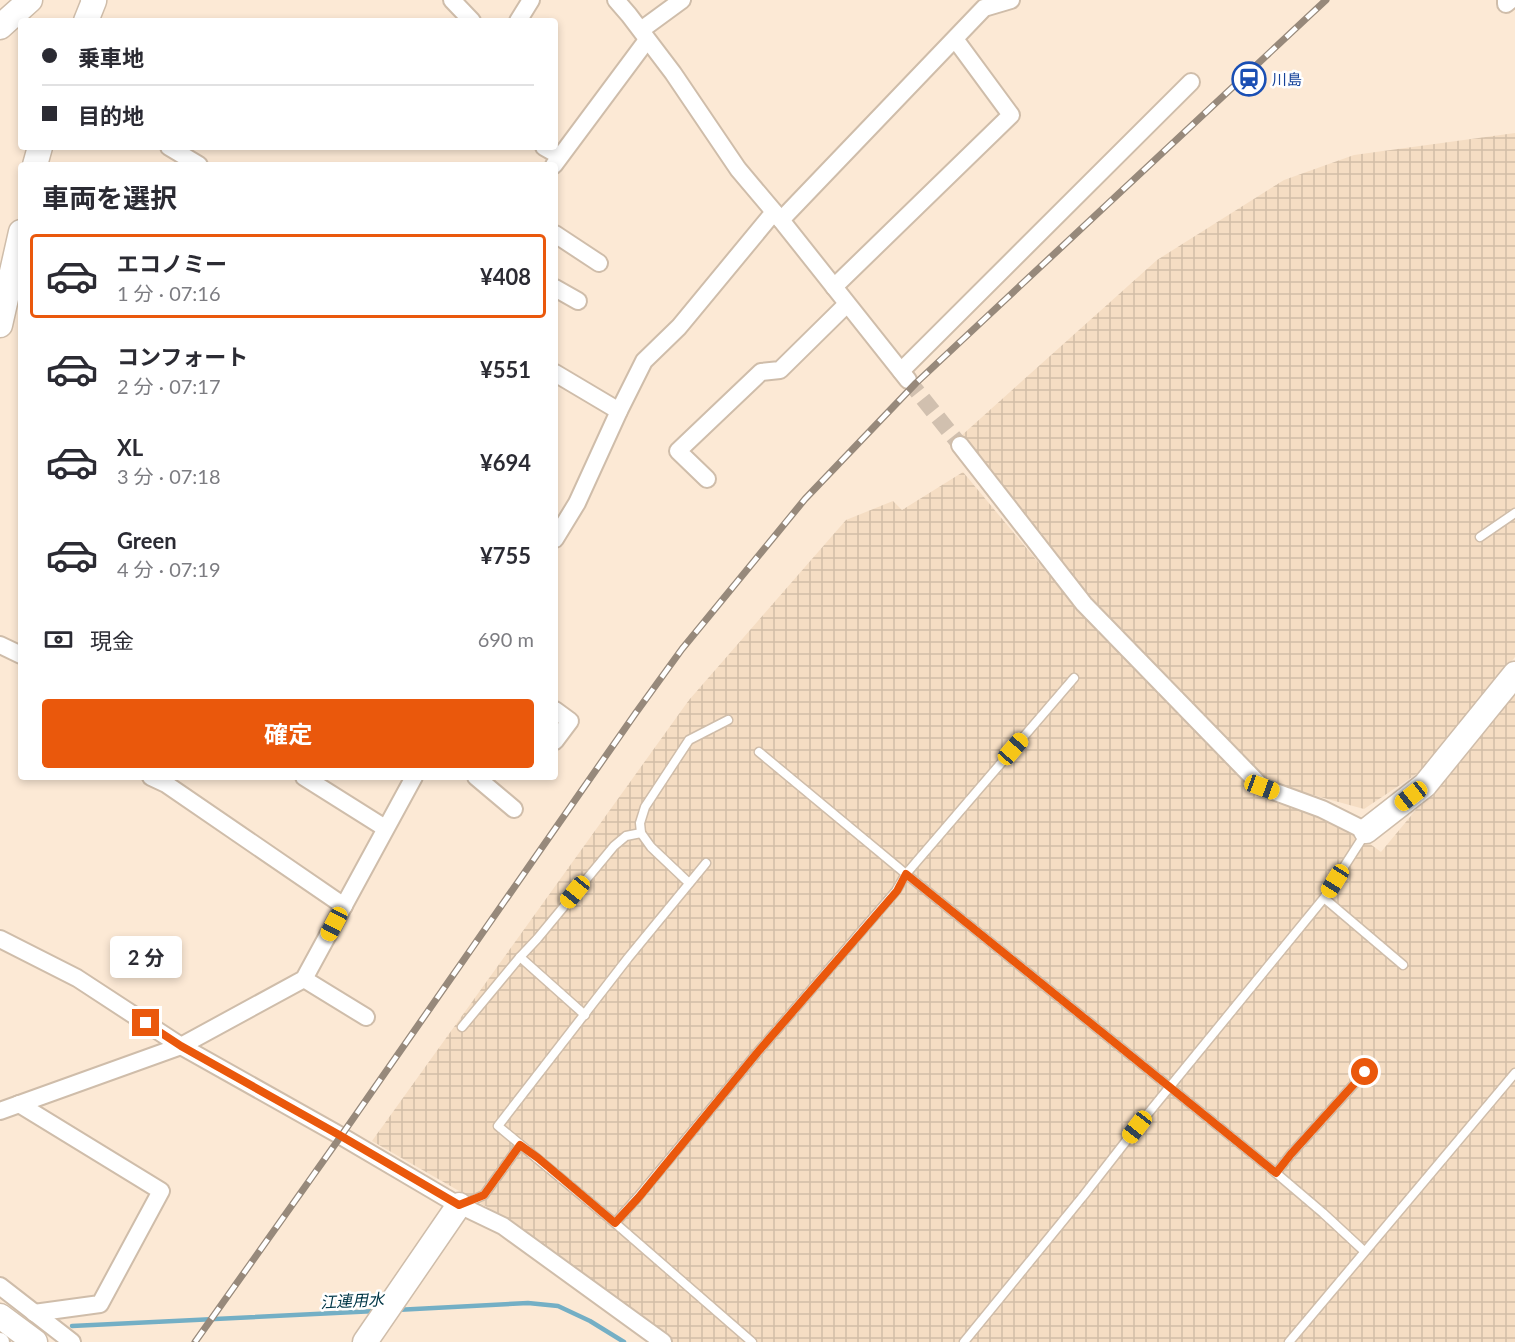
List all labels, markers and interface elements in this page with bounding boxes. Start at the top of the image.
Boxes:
text: 乗車地 [78,44,144,71]
station icon: 川島 [1231,61,1267,97]
place label: 川島 [1272,70,1302,88]
text: 目的地 [78,102,144,129]
text: 車両を選択 [42,181,177,214]
icon: car [45,249,99,303]
text: エコノミー [117,250,227,277]
text: ¥408 [480,263,531,290]
text: 1 分 · 07:16 [117,281,221,305]
icon: car [45,342,99,396]
text: コンフォート [117,343,248,370]
text: ¥551 [480,356,531,383]
text: 2 分 · 07:17 [117,374,221,398]
text: XL [117,434,143,461]
icon: car [45,435,99,489]
text: ¥694 [480,449,531,476]
text: 3 分 · 07:18 [117,464,221,488]
text: Green [117,527,177,554]
icon: car [45,528,99,582]
text: ¥755 [480,542,531,569]
text: 4 分 · 07:19 [117,557,221,581]
icon: cash [42,623,75,656]
text: 現金 [90,627,134,654]
text: 690 m [478,627,534,651]
button: 確定 [42,699,534,768]
car [994,730,1032,768]
car [1242,772,1282,802]
car [1391,778,1431,814]
car [1318,861,1352,901]
car [557,872,593,912]
car [318,904,350,944]
callout: 2 分 [110,936,182,978]
text: 2 分 [128,945,164,969]
route end [132,1009,159,1036]
route start [1351,1058,1378,1085]
car [1119,1107,1155,1147]
water label: 江連用水 [320,1289,386,1311]

